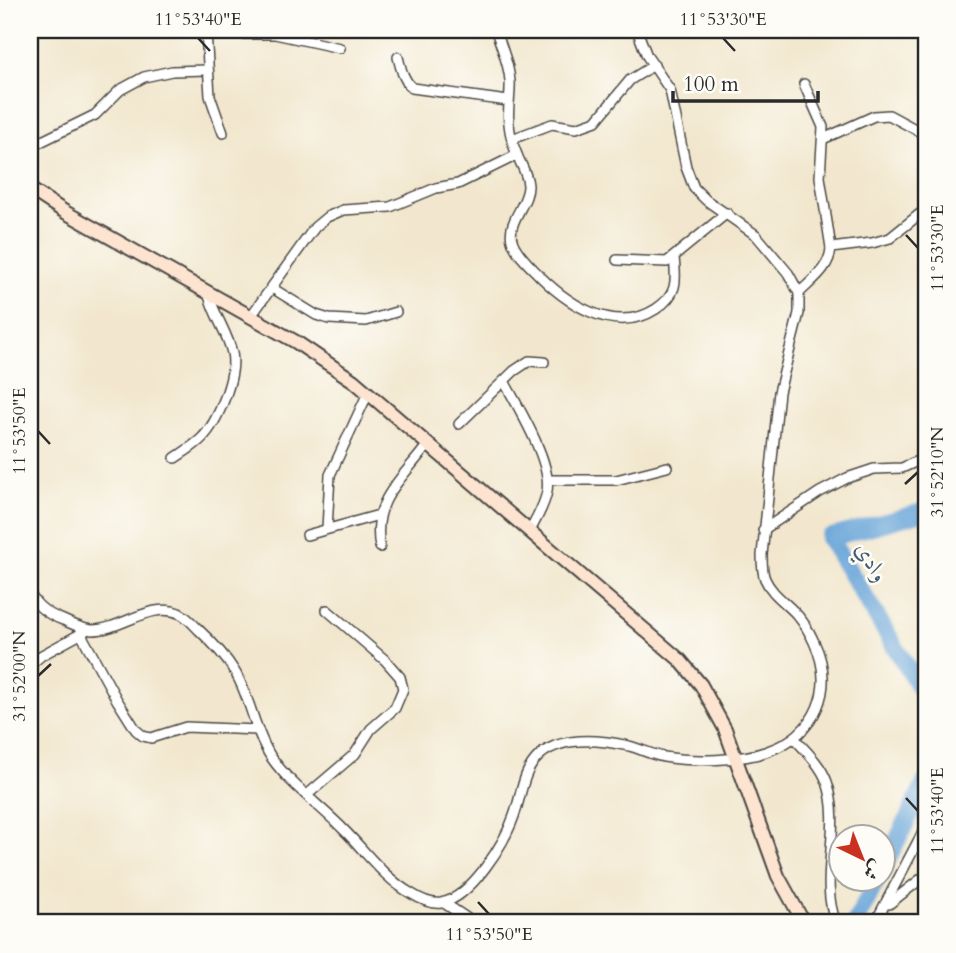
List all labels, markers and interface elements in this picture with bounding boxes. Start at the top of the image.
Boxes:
text: 11°53'40"E [154,7,242,32]
text: 11°53'30"E [679,7,767,32]
scale bar [673,60,818,104]
text: 100 m [683,70,739,99]
text: 11°53'30"E [925,204,950,292]
text: 11°53'50"E [7,387,32,475]
text: 31°52'10"N [925,426,950,518]
water label: وادي [845,536,896,590]
text: 31°52'00"N [7,630,32,722]
text: 11°53'40"E [925,767,950,855]
north arrow [827,824,897,894]
text: ش [857,854,889,886]
text: 11°53'50"E [445,922,533,947]

